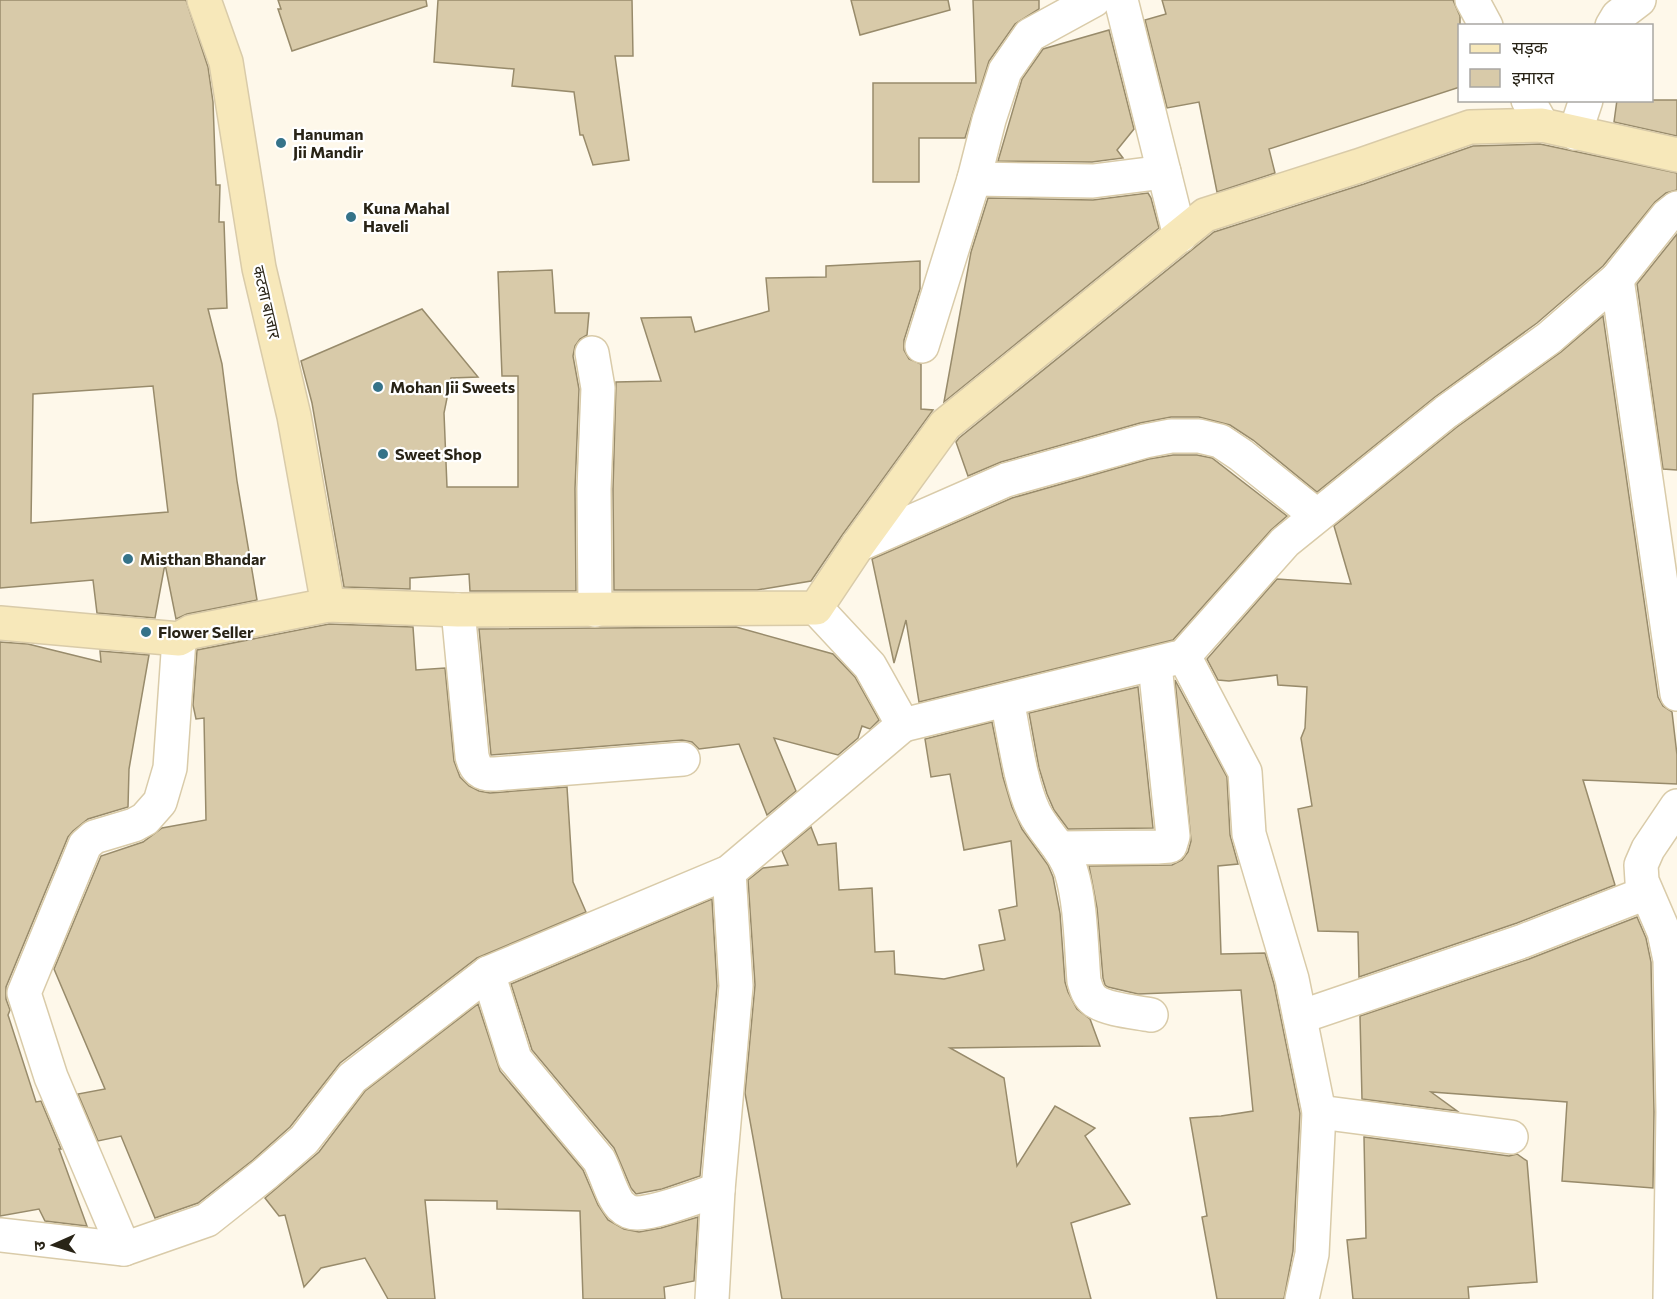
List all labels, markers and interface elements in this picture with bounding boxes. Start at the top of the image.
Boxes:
legend [1458,24,1653,102]
text: सड़क [1512,36,1549,58]
text: इमारत [1512,66,1555,88]
place label: Hanuman Jii Mandir [293,124,364,161]
marker: Hanuman Jii Mandir [274,136,288,150]
place label: Kuna Mahal Haveli [363,198,450,235]
marker: Kuna Mahal Haveli [344,210,358,224]
street label: कटला बाजार [250,264,285,341]
place label: Mohan Jii Sweets [390,377,515,396]
marker: Mohan Jii Sweets [371,380,385,394]
place label: Sweet Shop [395,444,482,463]
marker: Sweet Shop [376,447,390,461]
place label: Misthan Bhandar [140,549,266,568]
marker: Misthan Bhandar [121,552,135,566]
place label: Flower Seller [158,622,254,641]
marker: Flower Seller [139,625,153,639]
north arrow [24,1215,84,1275]
text: उ [29,1240,48,1251]

